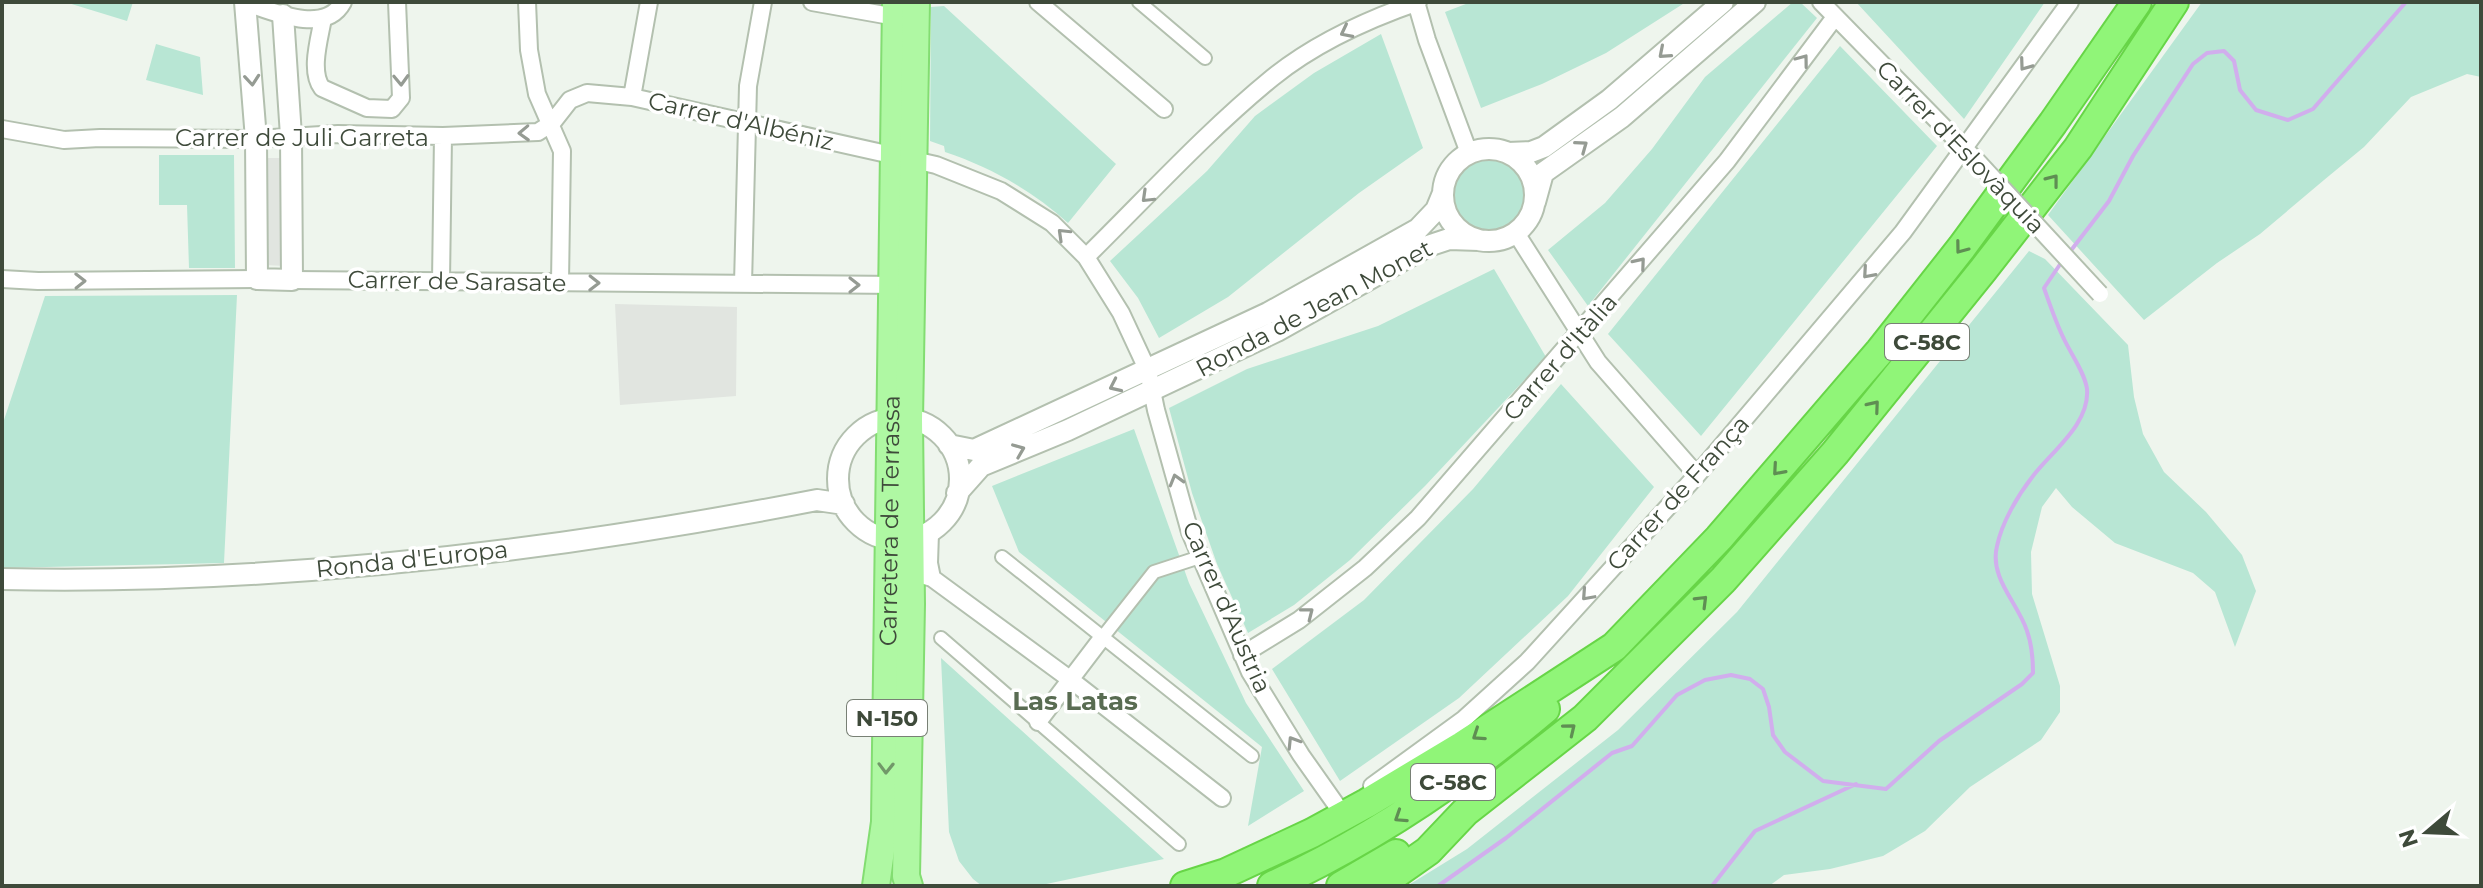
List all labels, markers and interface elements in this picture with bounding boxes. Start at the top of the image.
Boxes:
one-way arrow [1340,22,1354,38]
one-way arrow [1658,43,1673,58]
one-way arrow [1793,54,1807,69]
street label: Carrer d'Eslovàquia [1871,54,2051,240]
one-way arrow [2020,57,2035,71]
one-way arrow [243,74,260,87]
one-way arrow [392,74,409,87]
street label: Carrer d'Albéniz [645,86,837,156]
street label: Carrer de Juli Garreta [175,123,429,152]
one-way arrow [517,124,530,141]
one-way arrow [1574,141,1588,156]
one-way arrow [2043,174,2057,189]
one-way arrow [1142,188,1156,202]
one-way arrow [1058,229,1072,243]
street label: Ronda de Jean Monet [1191,233,1437,383]
one-way arrow [1957,239,1971,254]
one-way arrow [1631,257,1645,272]
one-way arrow [1863,263,1878,278]
street label: Carrer de Sarasate [347,265,567,297]
one-way arrow [74,272,87,290]
one-way arrow [588,274,601,292]
one-way arrow [848,276,861,294]
street label: Carrer d'Itàlia [1497,287,1623,427]
road number: C-58C [1885,324,1969,360]
one-way arrow [1109,376,1123,392]
street label: Carretera de Terrassa [873,395,905,646]
one-way arrow [1864,401,1879,415]
street label: Carrer de França [1601,409,1755,577]
one-way arrow [1011,444,1025,460]
one-way arrow [1773,460,1788,475]
one-way arrow [1169,474,1185,488]
street label: Carrer d'Austria [1176,517,1278,697]
street label: Ronda d'Europa [314,534,510,584]
one-way arrow [1582,586,1597,601]
one-way arrow [1693,596,1708,610]
one-way arrow [1299,609,1314,623]
district label: Las Latas [1012,685,1138,717]
road number: N-150 [847,700,927,736]
one-way arrow [1561,724,1575,739]
one-way arrow [1473,725,1487,740]
one-way arrow [1287,736,1303,751]
one-way arrow [877,762,895,775]
road number: C-58C [1411,764,1495,800]
north arrow [2387,792,2467,872]
one-way arrow [1394,807,1409,822]
text: N [2393,826,2424,851]

